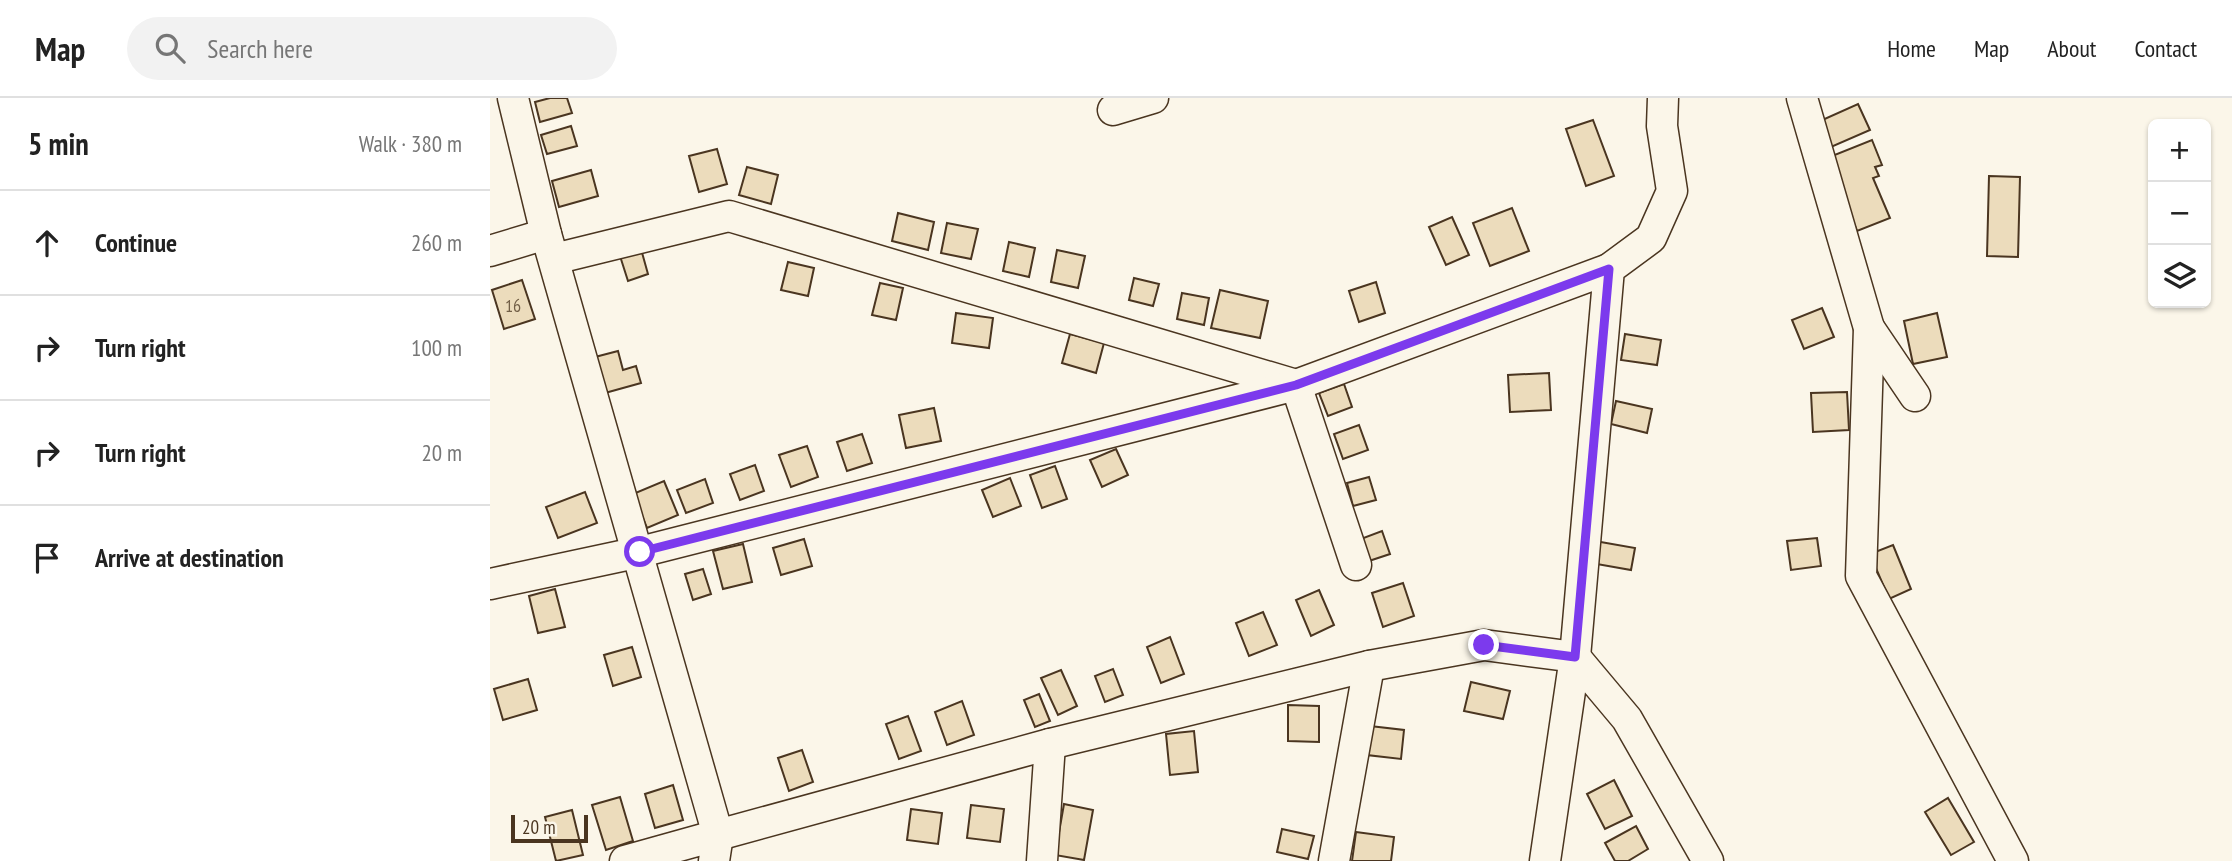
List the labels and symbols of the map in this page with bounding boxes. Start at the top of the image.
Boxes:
house number: 16 [505,294,521,317]
route start [624,536,655,567]
route end [1468,629,1499,660]
scale bar [511,812,588,844]

